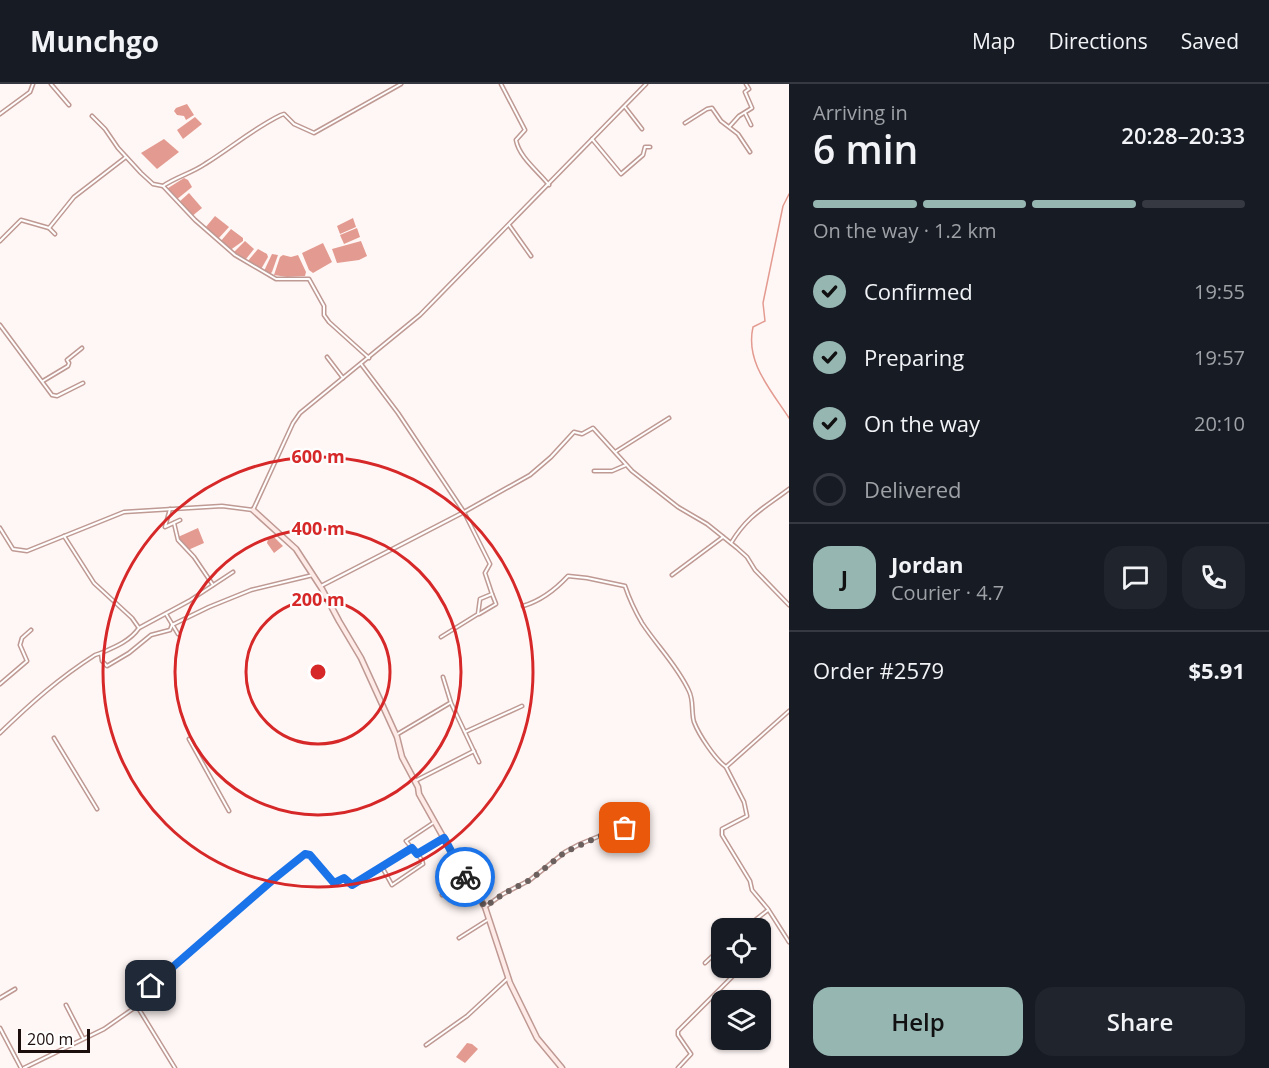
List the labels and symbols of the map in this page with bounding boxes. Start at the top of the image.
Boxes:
text: 600 m [291,444,345,468]
text: 400 m [291,516,345,540]
text: 200 m [291,587,345,611]
centre of rings [308,662,328,682]
pin [599,802,650,853]
courier [435,847,495,907]
pin [125,960,176,1011]
scale bar [18,1026,90,1054]

